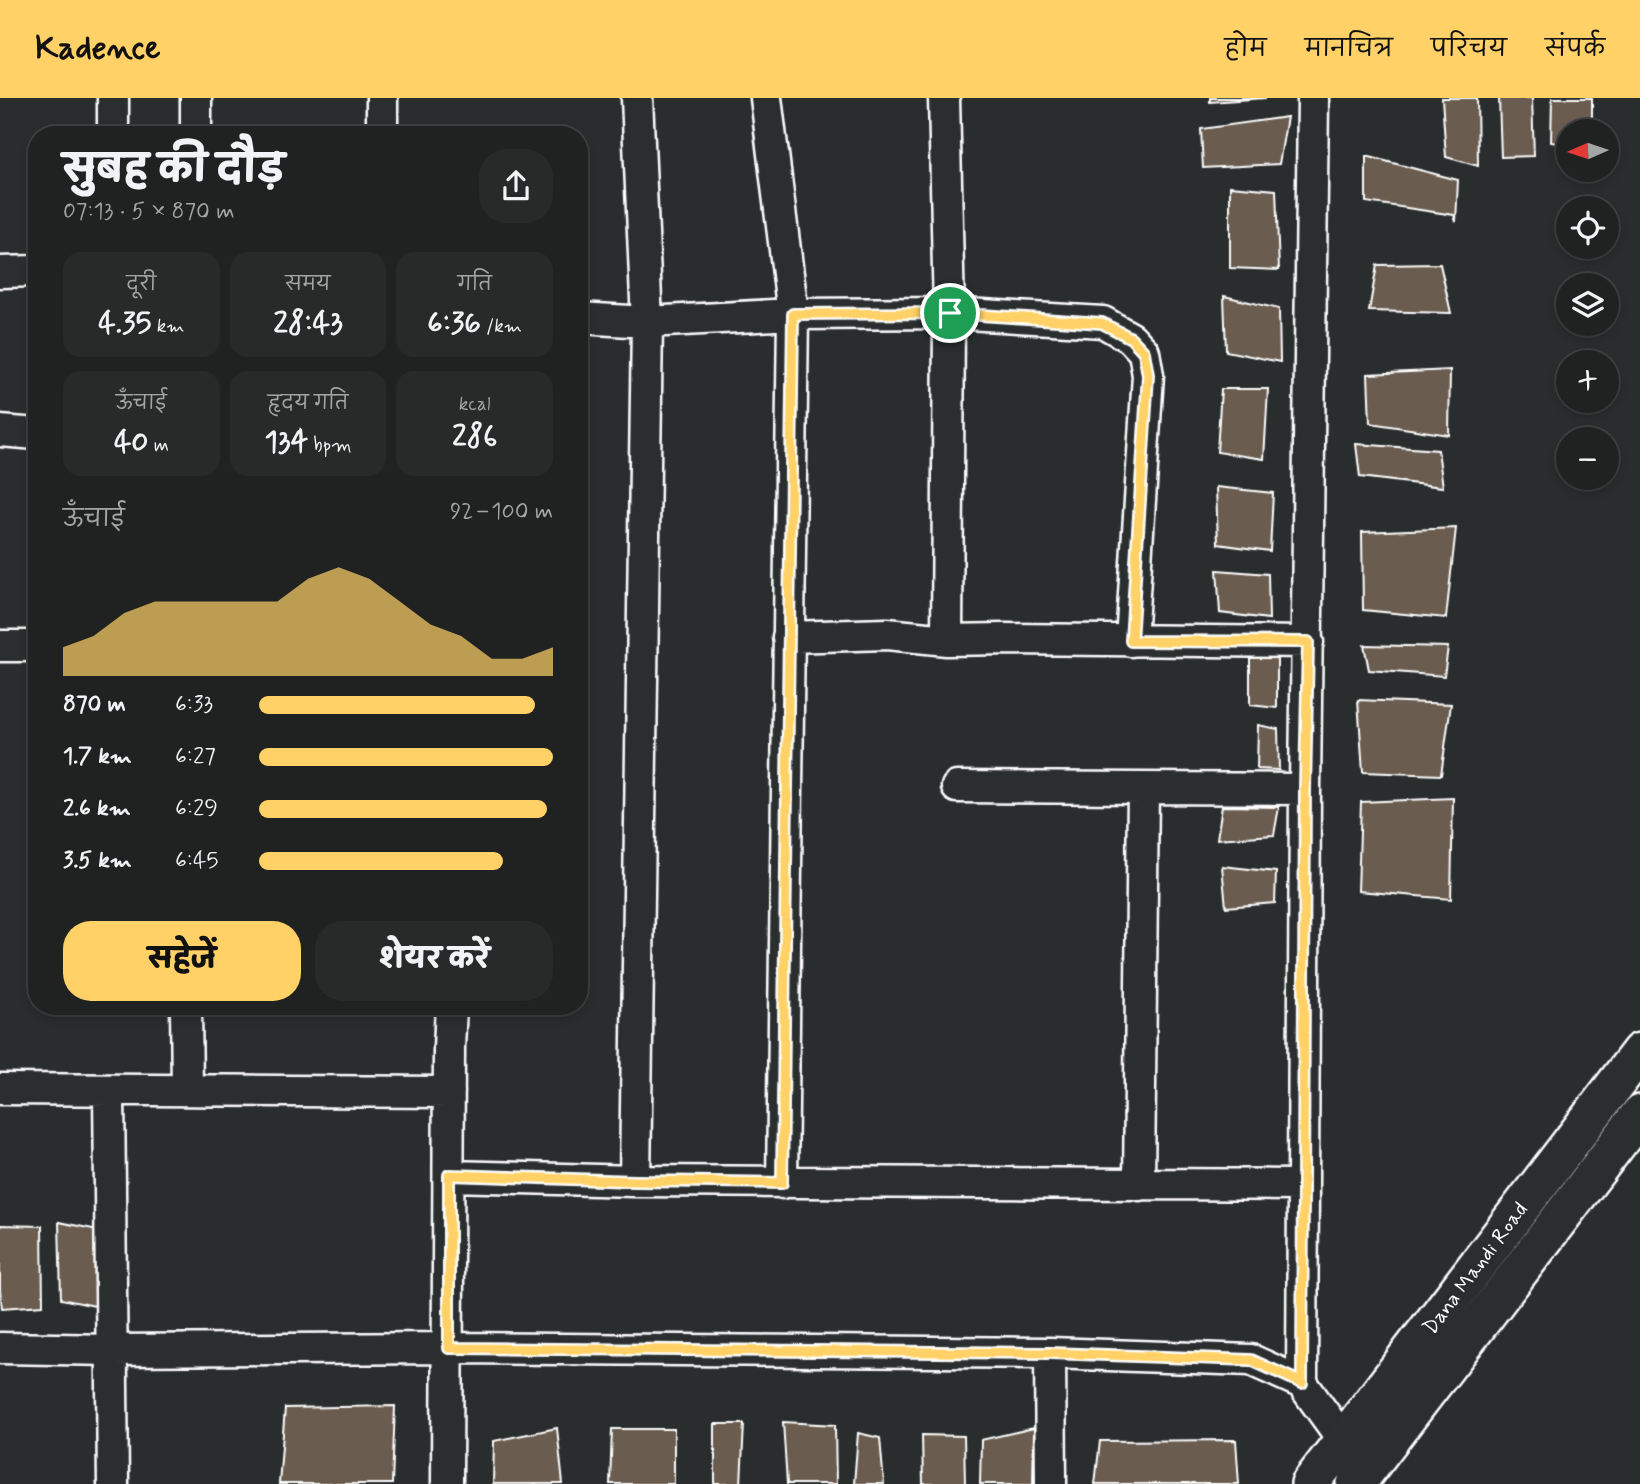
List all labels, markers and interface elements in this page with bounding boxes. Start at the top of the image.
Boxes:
text: Kadence [35,27,161,71]
text: होम [1224,34,1267,65]
text: मानचित्र [1305,34,1393,65]
text: परिचय [1431,34,1507,65]
text: संपर्क [1545,34,1605,65]
north arrow [1556,119,1619,182]
map controls [1556,119,1619,490]
text: सुबह की दौड़ [63,146,284,195]
button: share [479,149,553,223]
button: locate [1556,196,1619,259]
text: 07:13 · 5 × 870 m [63,197,234,227]
text: दूरी [126,272,156,297]
text: समय [285,272,331,297]
text: गति [457,272,492,297]
button: layers [1556,273,1619,336]
pin [920,283,980,343]
icon: arrive [931,294,969,332]
text: 4.35 [98,304,152,343]
text: 28:43 [273,304,343,343]
text: 6:36 [427,304,481,343]
text: km [152,314,184,339]
text: /km [481,314,522,339]
button: + [1556,350,1619,413]
text: ऊँचाई [116,391,167,416]
text: हृदय गति [268,391,348,416]
text: kcal [459,392,491,417]
text: 286 [452,417,497,456]
text: 40 [114,423,149,462]
text: 134 [264,423,308,462]
button: − [1556,427,1619,490]
text: m [149,433,169,458]
text: bpm [308,433,352,458]
text: 92–100 m [450,497,553,527]
text: ऊँचाई [63,505,125,535]
text: 870 m [63,690,126,720]
text: 6:33 [175,690,213,720]
text: 1.7 km [63,742,132,772]
text: 6:27 [175,742,216,772]
text: 2.6 km [63,794,131,824]
text: 6:29 [175,794,218,824]
text: 3.5 km [63,846,132,876]
text: 6:45 [175,846,219,876]
button: सहेजें [63,921,301,1001]
button: शेयर करें [315,921,553,1001]
street label: Dana Mandi Road [1417,1197,1535,1340]

